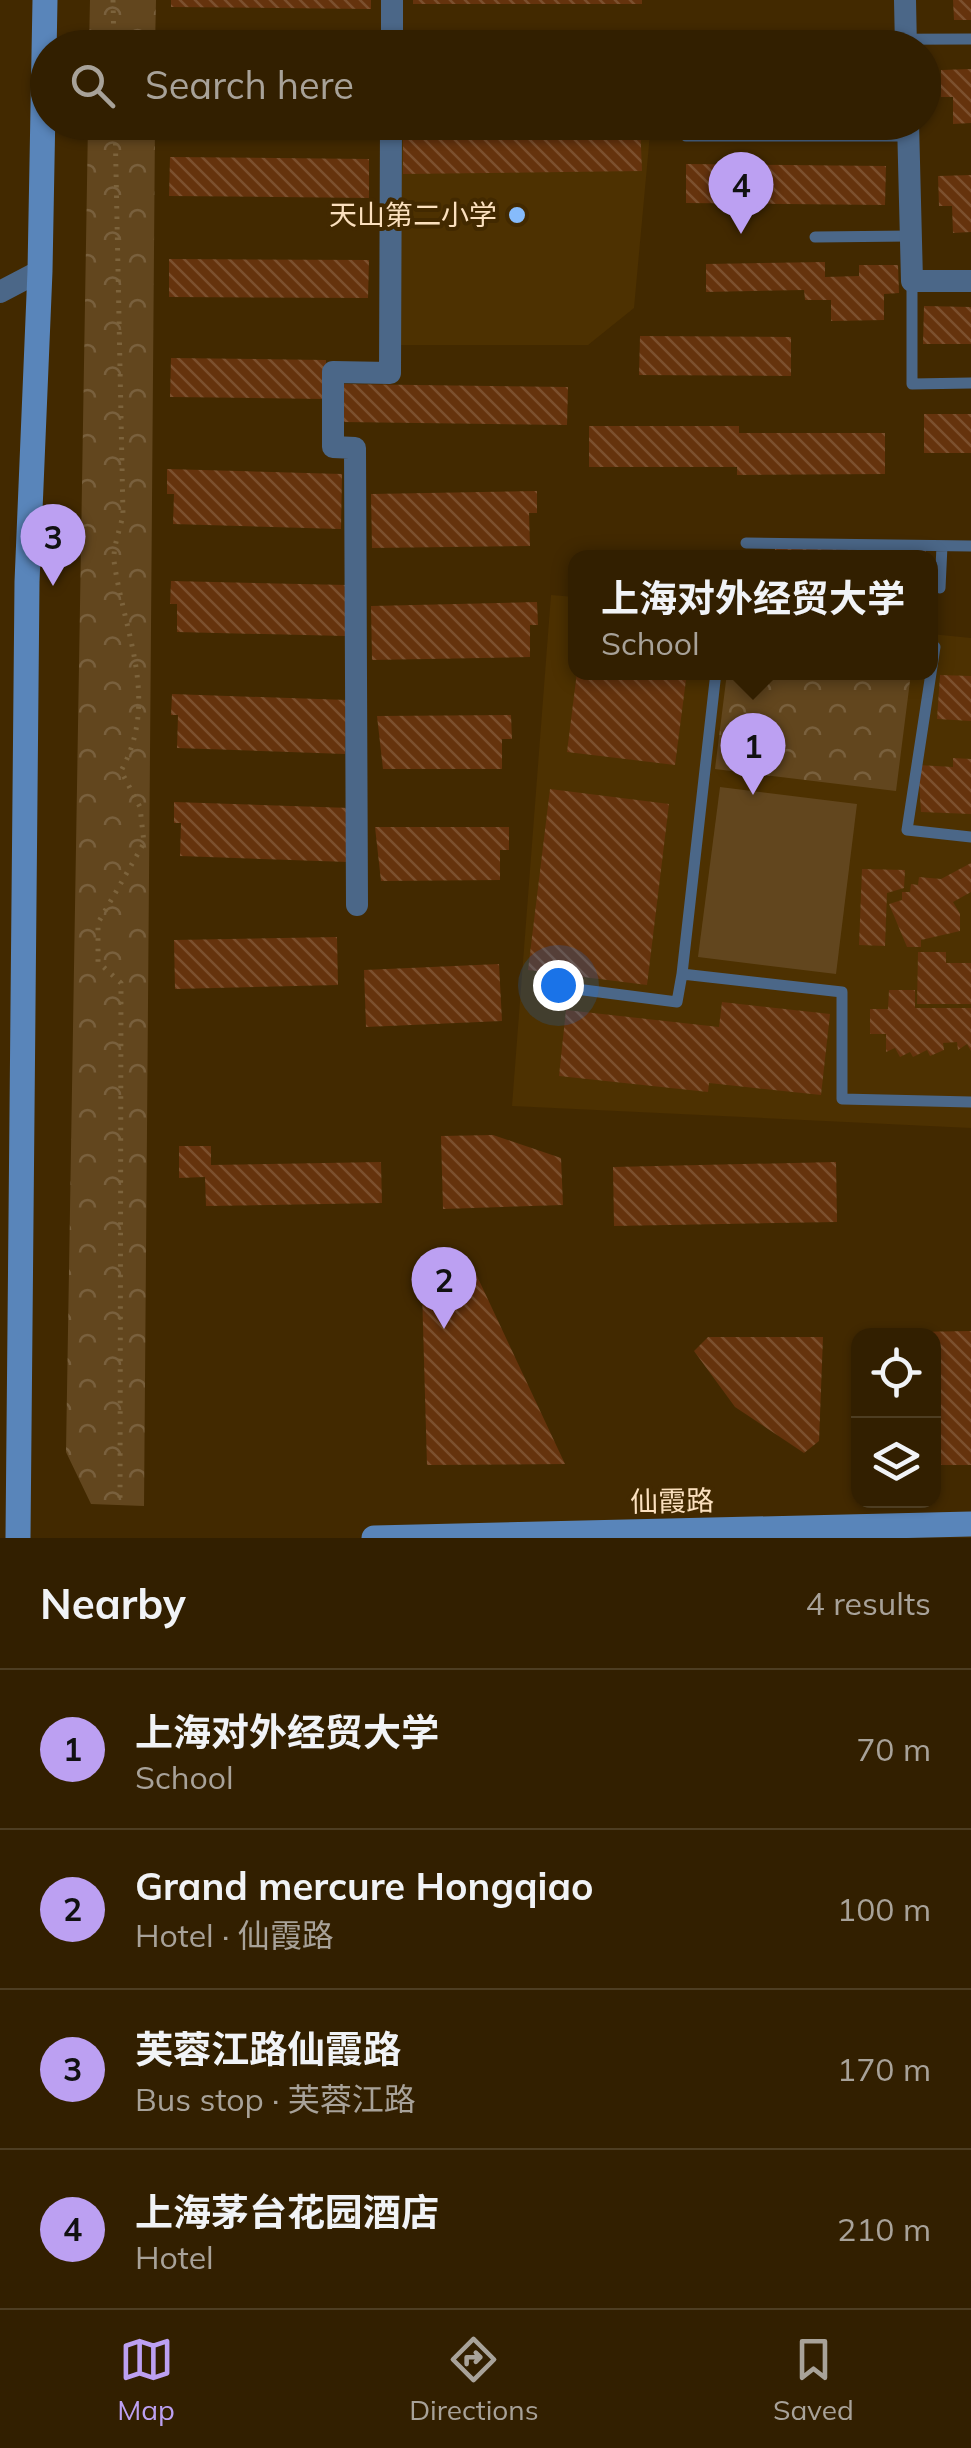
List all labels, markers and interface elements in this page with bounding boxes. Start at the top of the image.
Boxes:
search box [30,30,941,140]
icon: search [65,58,120,113]
text: Search here [145,61,354,109]
pin: 4 [708,152,774,234]
place label: 天山第二小学 [329,197,497,232]
marker: 天山第二小学 [506,204,528,226]
pin: 3 [20,504,86,586]
popup [568,550,938,680]
text: 上海对外经贸大学 [601,574,905,622]
text: School [601,623,700,663]
pin: 1 [720,712,786,795]
your location [533,960,584,1011]
pin: 2 [412,1246,476,1329]
map controls [851,1328,941,1508]
button: locate [851,1328,941,1418]
button: layers [851,1418,941,1508]
street label: 仙霞路 [630,1482,714,1519]
text: Nearby [40,1577,186,1630]
text: 4 results [806,1583,931,1623]
text: 上海对外经贸大学 [135,1708,439,1756]
text: 1 [63,1729,82,1769]
text: 70 m [856,1729,931,1769]
text: School [135,1757,234,1797]
text: Grand mercure Hongqiao [135,1862,594,1910]
text: 2 [63,1889,82,1929]
text: 100 m [837,1889,931,1929]
text: Hotel · 仙霞路 [135,1915,334,1955]
text: 芙蓉江路仙霞路 [135,2025,401,2073]
text: 3 [63,2049,82,2089]
text: 170 m [837,2049,931,2089]
text: Bus stop · 芙蓉江路 [135,2079,416,2119]
text: 上海茅台花园酒店 [135,2188,439,2236]
text: 4 [63,2209,82,2249]
text: 210 m [837,2209,931,2249]
text: Hotel [135,2237,214,2277]
tab: Map [117,2332,175,2427]
tab: Directions [409,2332,539,2427]
tab: Saved [773,2332,854,2427]

